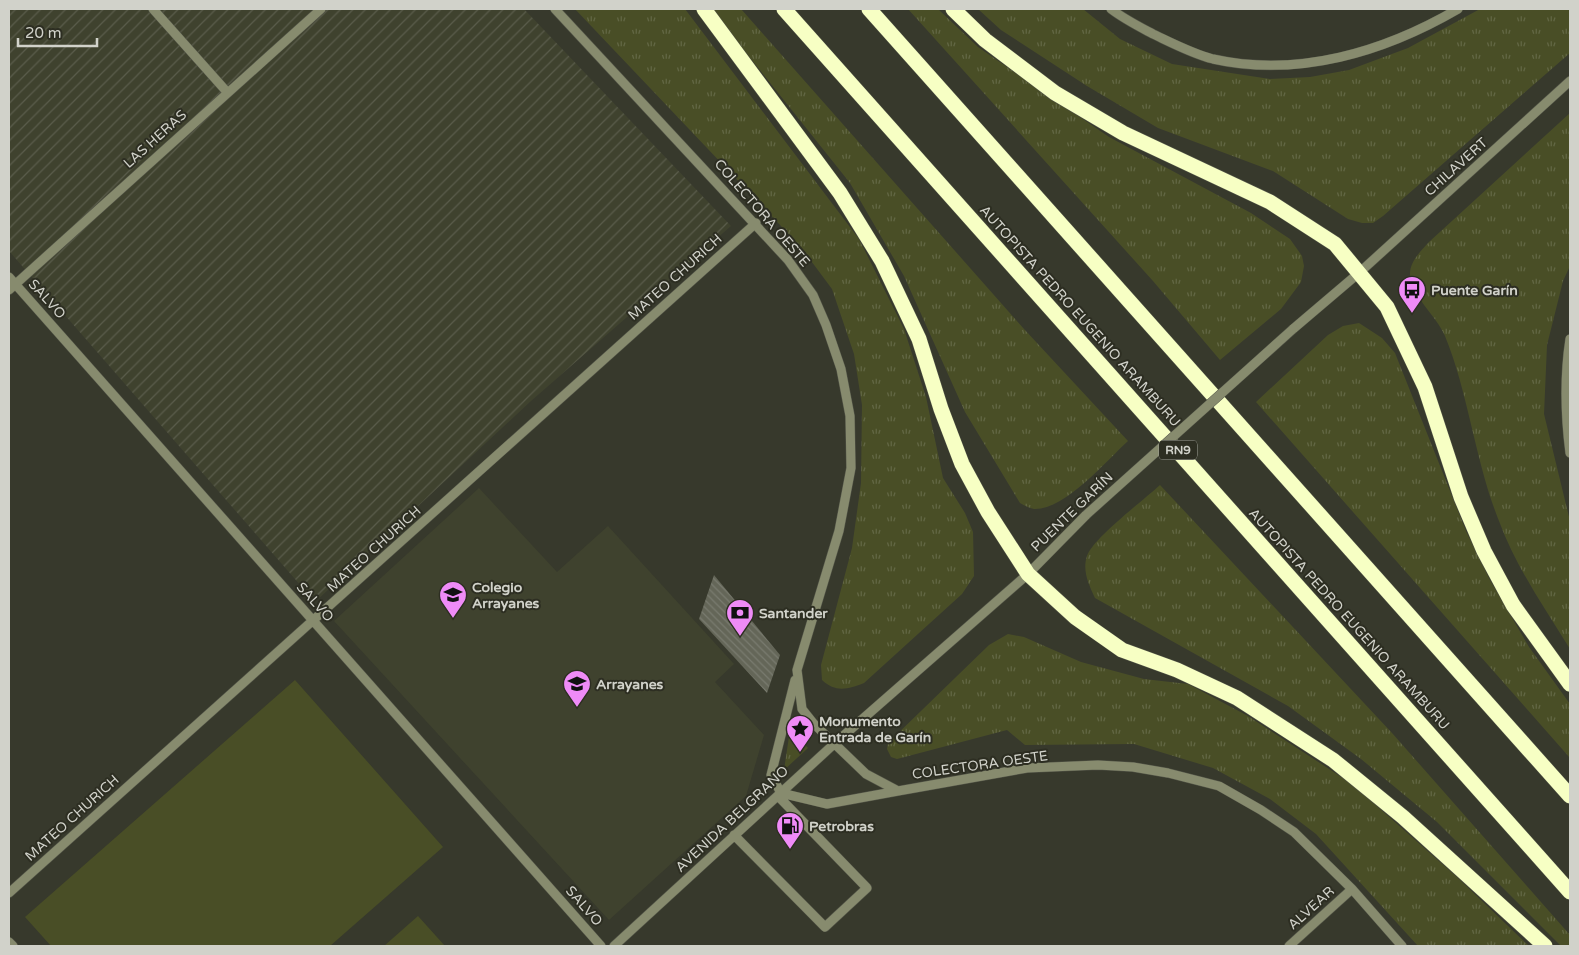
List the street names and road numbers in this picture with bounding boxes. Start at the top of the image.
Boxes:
street label: LAS HERAS [120,106,190,172]
street label: CHILAVERT [1421,134,1491,200]
street label: COLECTORA OESTE [711,156,813,270]
street label: AUTOPISTA PEDRO EUGENIO ARAMBURU [976,202,1184,430]
street label: MATEO CHURICH [624,230,726,324]
street label: SALVO [25,276,69,322]
road number: RN9 [1159,440,1197,460]
street label: PUENTE GARÍN [1027,469,1117,555]
street label: MATEO CHURICH [323,502,425,596]
street label: AUTOPISTA PEDRO EUGENIO ARAMBURU [1245,505,1453,733]
street label: SALVO [293,579,337,625]
street label: COLECTORA OESTE [911,747,1049,783]
street label: AVENIDA BELGRANO [672,762,792,876]
street label: MATEO CHURICH [21,771,123,865]
street label: SALVO [562,883,606,929]
street label: ALVEAR [1284,883,1338,933]

